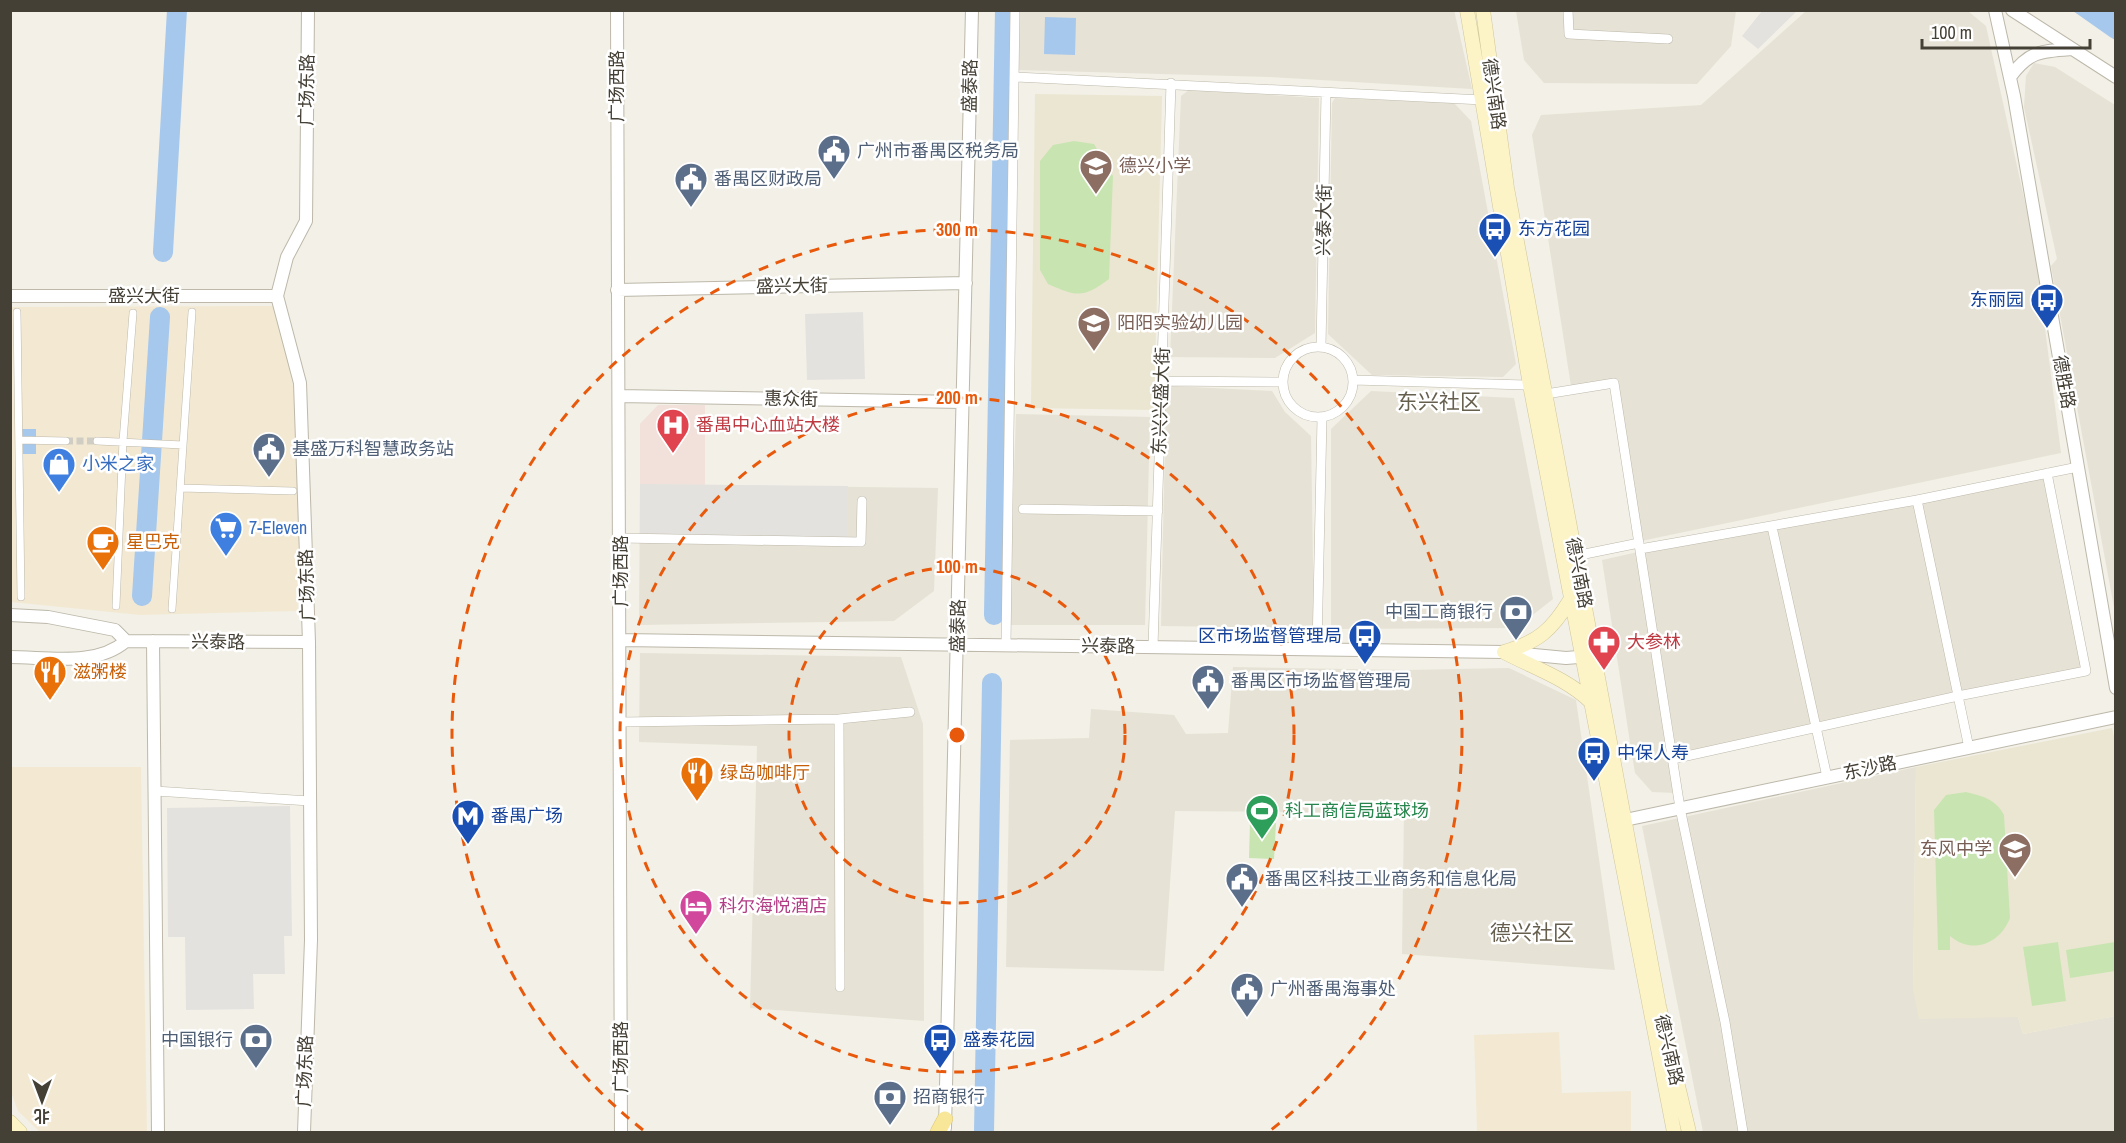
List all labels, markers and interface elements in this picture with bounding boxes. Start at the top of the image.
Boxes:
scale bar [1922,12,2090,50]
text: 100 m [1931,20,1972,45]
street label: 广场西路 [604,50,629,122]
street label: 广场东路 [293,54,320,126]
street label: 德兴南路 [1477,57,1512,131]
street label: 盛泰路 [957,59,982,113]
public building icon: 广州市番禺区税务局 [816,133,852,180]
place label: 广州市番禺区税务局 [857,138,1019,163]
school or university icon: 德兴小学 [1078,148,1114,195]
place label: 德兴小学 [1119,153,1191,178]
public building icon: 番禺区财政局 [673,161,709,208]
place label: 番禺区财政局 [714,166,822,191]
street label: 兴泰大街 [1310,184,1337,256]
bus stop icon: 东方花园 [1477,211,1513,258]
place label: 东方花园 [1518,216,1590,241]
text: 300 m [936,217,978,242]
street label: 盛兴大街 [756,272,828,299]
bus stop icon: 东丽园 [2029,282,2065,329]
street label: 盛兴大街 [108,283,180,308]
place label: 东丽园 [1970,287,2024,312]
school or university icon: 阳阳实验幼儿园 [1076,305,1112,352]
place label: 阳阳实验幼儿园 [1117,310,1243,335]
street label: 东兴兴盛大街 [1146,347,1175,455]
street label: 德胜路 [2047,353,2081,411]
text: 200 m [936,385,978,410]
street label: 惠众街 [764,386,818,411]
district label: 东兴社区 [1397,387,1481,416]
hospital icon: 番禺中心血站大楼 [655,407,691,454]
place label: 番禺中心血站大楼 [696,412,840,437]
public building icon: 基盛万科智慧政务站 [251,431,287,478]
place label: 基盛万科智慧政务站 [292,436,454,461]
shop icon: 小米之家 [41,446,77,493]
place label: 小米之家 [82,451,154,476]
supermarket icon: 7-Eleven [208,510,244,557]
place label: 7-Eleven [249,515,307,540]
cafe icon: 星巴克 [85,524,121,571]
place label: 星巴克 [126,529,180,554]
street label: 广场西路 [608,535,633,607]
street label: 德兴南路 [1560,535,1599,611]
street label: 广场东路 [293,549,320,621]
text: 100 m [936,554,978,579]
bank icon: 中国工商银行 [1498,594,1534,641]
street label: 盛泰路 [945,599,970,653]
place label: 中国工商银行 [1385,599,1493,624]
bus stop icon: 区市场监督管理局 [1347,618,1383,665]
place label: 区市场监督管理局 [1198,623,1342,648]
pharmacy icon: 大参林 [1586,624,1622,671]
street label: 兴泰路 [191,629,245,654]
place label: 大参林 [1627,629,1681,654]
street label: 兴泰路 [1081,633,1135,658]
restaurant icon: 滋粥楼 [32,654,68,701]
place label: 滋粥楼 [73,659,127,684]
public building icon: 番禺区市场监督管理局 [1190,663,1226,710]
place label: 番禺区市场监督管理局 [1231,668,1411,693]
centre of rings [947,725,967,745]
bus stop icon: 中保人寿 [1576,735,1612,782]
place label: 中保人寿 [1617,740,1689,765]
street label: 东沙路 [1841,750,1899,785]
restaurant icon: 绿岛咖啡厅 [679,755,715,802]
place label: 绿岛咖啡厅 [720,760,810,785]
sports icon: 科工商信局蓝球场 [1244,793,1280,840]
metro station icon: 番禺广场 [450,798,486,845]
place label: 科工商信局蓝球场 [1285,798,1429,823]
place label: 番禺广场 [491,803,563,828]
school or university icon: 东风中学 [1997,831,2033,878]
place label: 东风中学 [1920,836,1992,861]
public building icon: 番禺区科技工业商务和信息化局 [1224,861,1260,908]
place label: 番禺区科技工业商务和信息化局 [1265,866,1517,891]
hotel icon: 科尔海悦酒店 [678,888,714,935]
place label: 科尔海悦酒店 [719,893,827,918]
district label: 德兴社区 [1490,918,1574,947]
public building icon: 广州番禺海事处 [1229,971,1265,1018]
place label: 广州番禺海事处 [1270,976,1396,1001]
street label: 德兴南路 [1649,1012,1690,1088]
street label: 广场西路 [608,1021,633,1093]
bank icon: 中国银行 [238,1022,274,1069]
bus stop icon: 盛泰花园 [922,1022,958,1069]
place label: 中国银行 [161,1027,233,1052]
place label: 盛泰花园 [963,1027,1035,1052]
street label: 广场东路 [291,1035,318,1107]
north arrow [12,1071,72,1131]
bank icon: 招商银行 [872,1079,908,1126]
place label: 招商银行 [913,1084,985,1109]
text: 北 [34,1105,50,1127]

